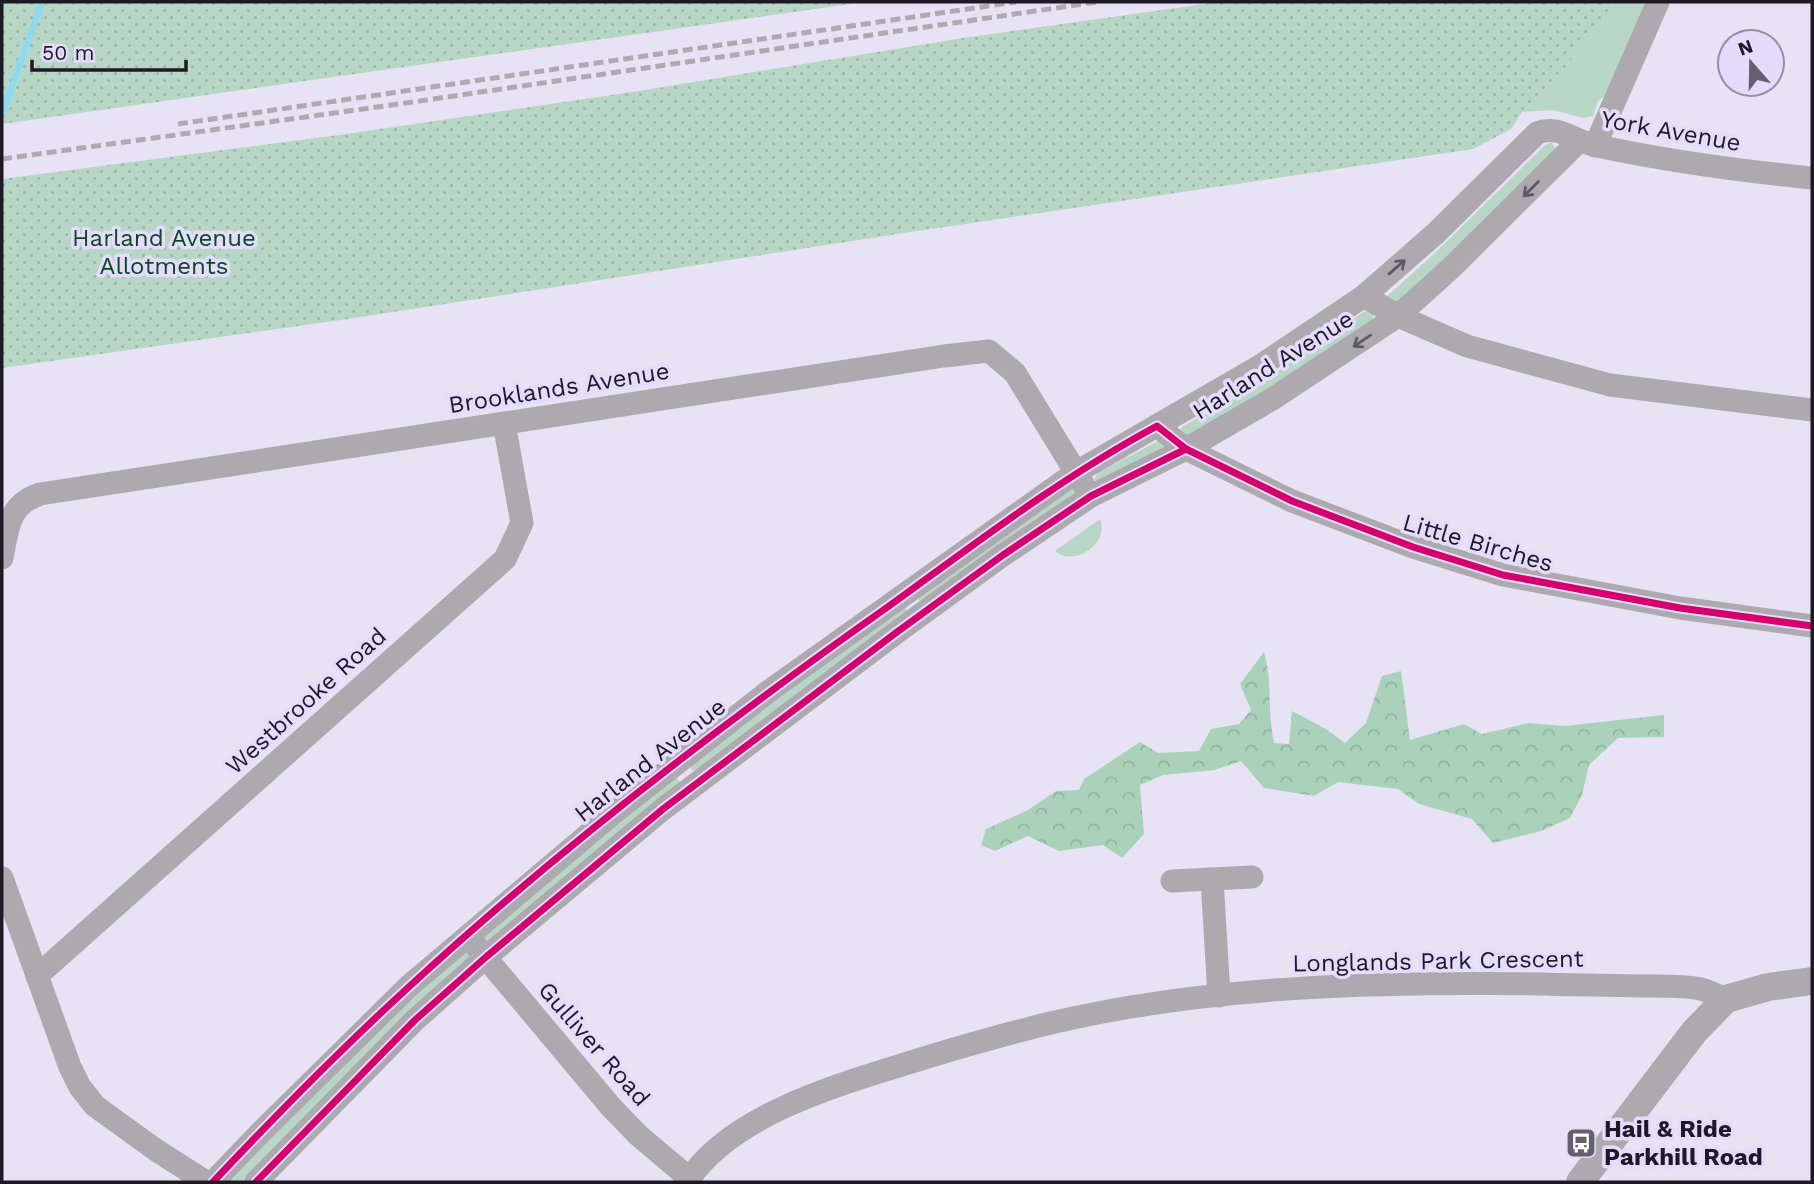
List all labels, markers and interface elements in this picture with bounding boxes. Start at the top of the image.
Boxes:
scale bar [32,28,186,72]
north arrow [1716,28,1786,98]
text: N [1735,34,1756,61]
text: 50 m [42,40,94,65]
street label: York Avenue [1599,105,1743,157]
one-way arrow [1523,180,1540,197]
park label: Harland Avenue Allotments [72,224,256,280]
one-way arrow [1388,259,1406,275]
street label: Harland Avenue [1188,304,1358,426]
one-way arrow [1353,334,1372,348]
street label: Brooklands Avenue [447,357,671,419]
street label: Little Birches [1400,508,1556,578]
street label: Westbrooke Road [220,622,392,780]
street label: Harland Avenue [569,692,731,828]
street label: Longlands Park Crescent [1292,944,1584,978]
street label: Gulliver Road [532,976,656,1112]
place label: Hail & Ride Parkhill Road [1604,1115,1763,1171]
bus stop icon: Hail & Ride Parkhill Road [1564,1126,1598,1160]

